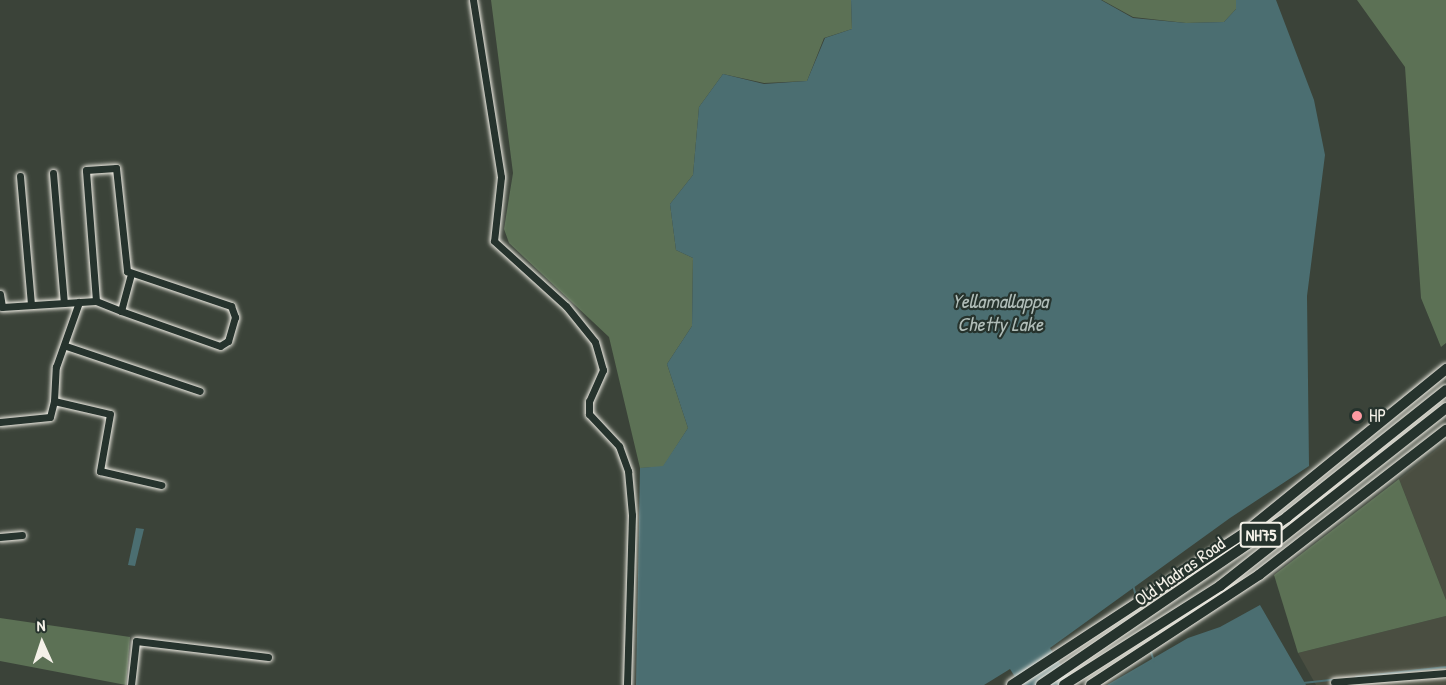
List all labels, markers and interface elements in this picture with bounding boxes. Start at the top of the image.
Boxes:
water label: Yellamallappa Chetty Lake [952,288,1048,335]
place label: HP [1369,405,1386,427]
marker: HP [1350,409,1364,423]
road number: NH75 [1238,522,1284,548]
street label: Old Madras Road [1131,533,1229,611]
north arrow [12,613,72,673]
text: N [36,614,46,636]

